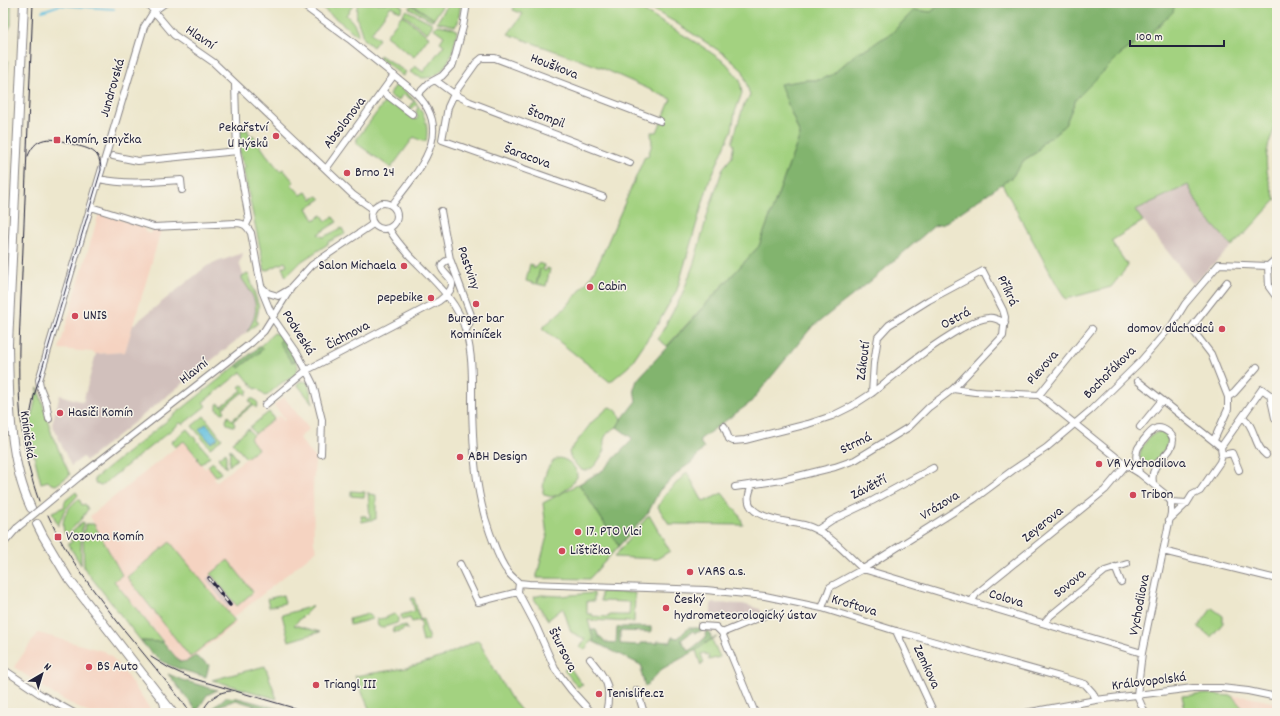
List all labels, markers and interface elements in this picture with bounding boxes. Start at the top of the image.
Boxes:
street label: Hlavní [181,21,220,56]
scale bar [1130,22,1224,48]
text: 100 m [1136,29,1163,46]
street label: Houškova [527,49,581,85]
street label: Jundrovská [95,56,131,120]
street label: Absolonova [319,92,371,153]
street label: Štompil [524,102,568,135]
place label: Pekařství U Hýsků [219,118,269,154]
place label: Komín, smyčka [65,130,142,150]
marker: Pekařství U Hýsků [271,131,281,141]
marker: Komín, smyčka [52,135,62,145]
street label: Šaracova [501,139,554,175]
place label: Brno 24 [355,163,395,183]
marker: Brno 24 [342,168,352,178]
street label: Pastviny [451,244,485,293]
place label: Salon Michaela [319,256,396,276]
marker: Salon Michaela [399,261,409,271]
street label: Příkrá [991,272,1023,310]
place label: Cabin [598,277,627,297]
marker: Cabin [585,282,595,292]
place label: pepebike [377,288,423,308]
marker: pepebike [426,293,436,303]
marker: Burger bar Kominíček [471,299,481,309]
street label: Ostrá [937,303,975,335]
place label: UNIS [83,306,107,326]
street label: Podveská [276,307,320,359]
place label: Burger bar Kominíček [448,309,505,345]
marker: UNIS [70,311,80,321]
street label: Čichnova [323,316,374,356]
place label: domov důchodců [1127,319,1214,339]
marker: domov důchodců [1217,324,1227,334]
street label: Zákoutí [852,339,876,382]
street label: Bochořákova [1079,342,1141,404]
street label: Plevova [1022,346,1064,390]
street label: Hlavní [175,353,214,390]
place label: Hasiči Komín [68,403,133,423]
marker: Hasiči Komín [55,408,65,418]
street label: Kníničská [14,409,40,461]
street label: Strmá [837,428,875,460]
place label: ABH Design [468,447,527,467]
marker: ABH Design [455,452,465,462]
place label: VR Vychodilova [1107,454,1186,474]
marker: VR Vychodilova [1094,459,1104,469]
street label: Závětří [848,470,892,506]
place label: Tribon [1141,485,1173,505]
street label: Vrázova [917,486,964,526]
marker: Tribon [1128,490,1138,500]
street label: Zeyerova [1018,502,1068,548]
place label: 17. PTO Vlci [586,522,642,542]
place label: Vozovna Komín [66,527,144,547]
marker: 17. PTO Vlci [573,527,583,537]
marker: Vozovna Komín [53,532,63,542]
place label: Lištička [570,541,610,561]
marker: Lištička [557,546,567,556]
place label: VARS a.s. [698,562,746,582]
street label: Sovova [1049,564,1091,603]
marker: VARS a.s. [685,567,695,577]
street label: Vychodilova [1124,572,1156,637]
street label: Colova [986,584,1026,614]
place label: Český hydrometeorologický ústav [674,590,817,626]
street label: Kroftova [829,590,880,623]
marker: Český hydrometeorologický ústav [661,603,671,613]
street label: Štursova [542,625,582,676]
street label: Zemkova [907,642,945,693]
north arrow [22,654,62,694]
place label: BS Auto [97,657,138,677]
text: N [40,660,54,676]
marker: BS Auto [84,662,94,672]
street label: Královopolská [1111,668,1187,696]
place label: Triangl III [324,675,377,695]
marker: Triangl III [311,680,321,690]
place label: Tenislife.cz [607,684,665,704]
marker: Tenislife.cz [594,689,604,699]

